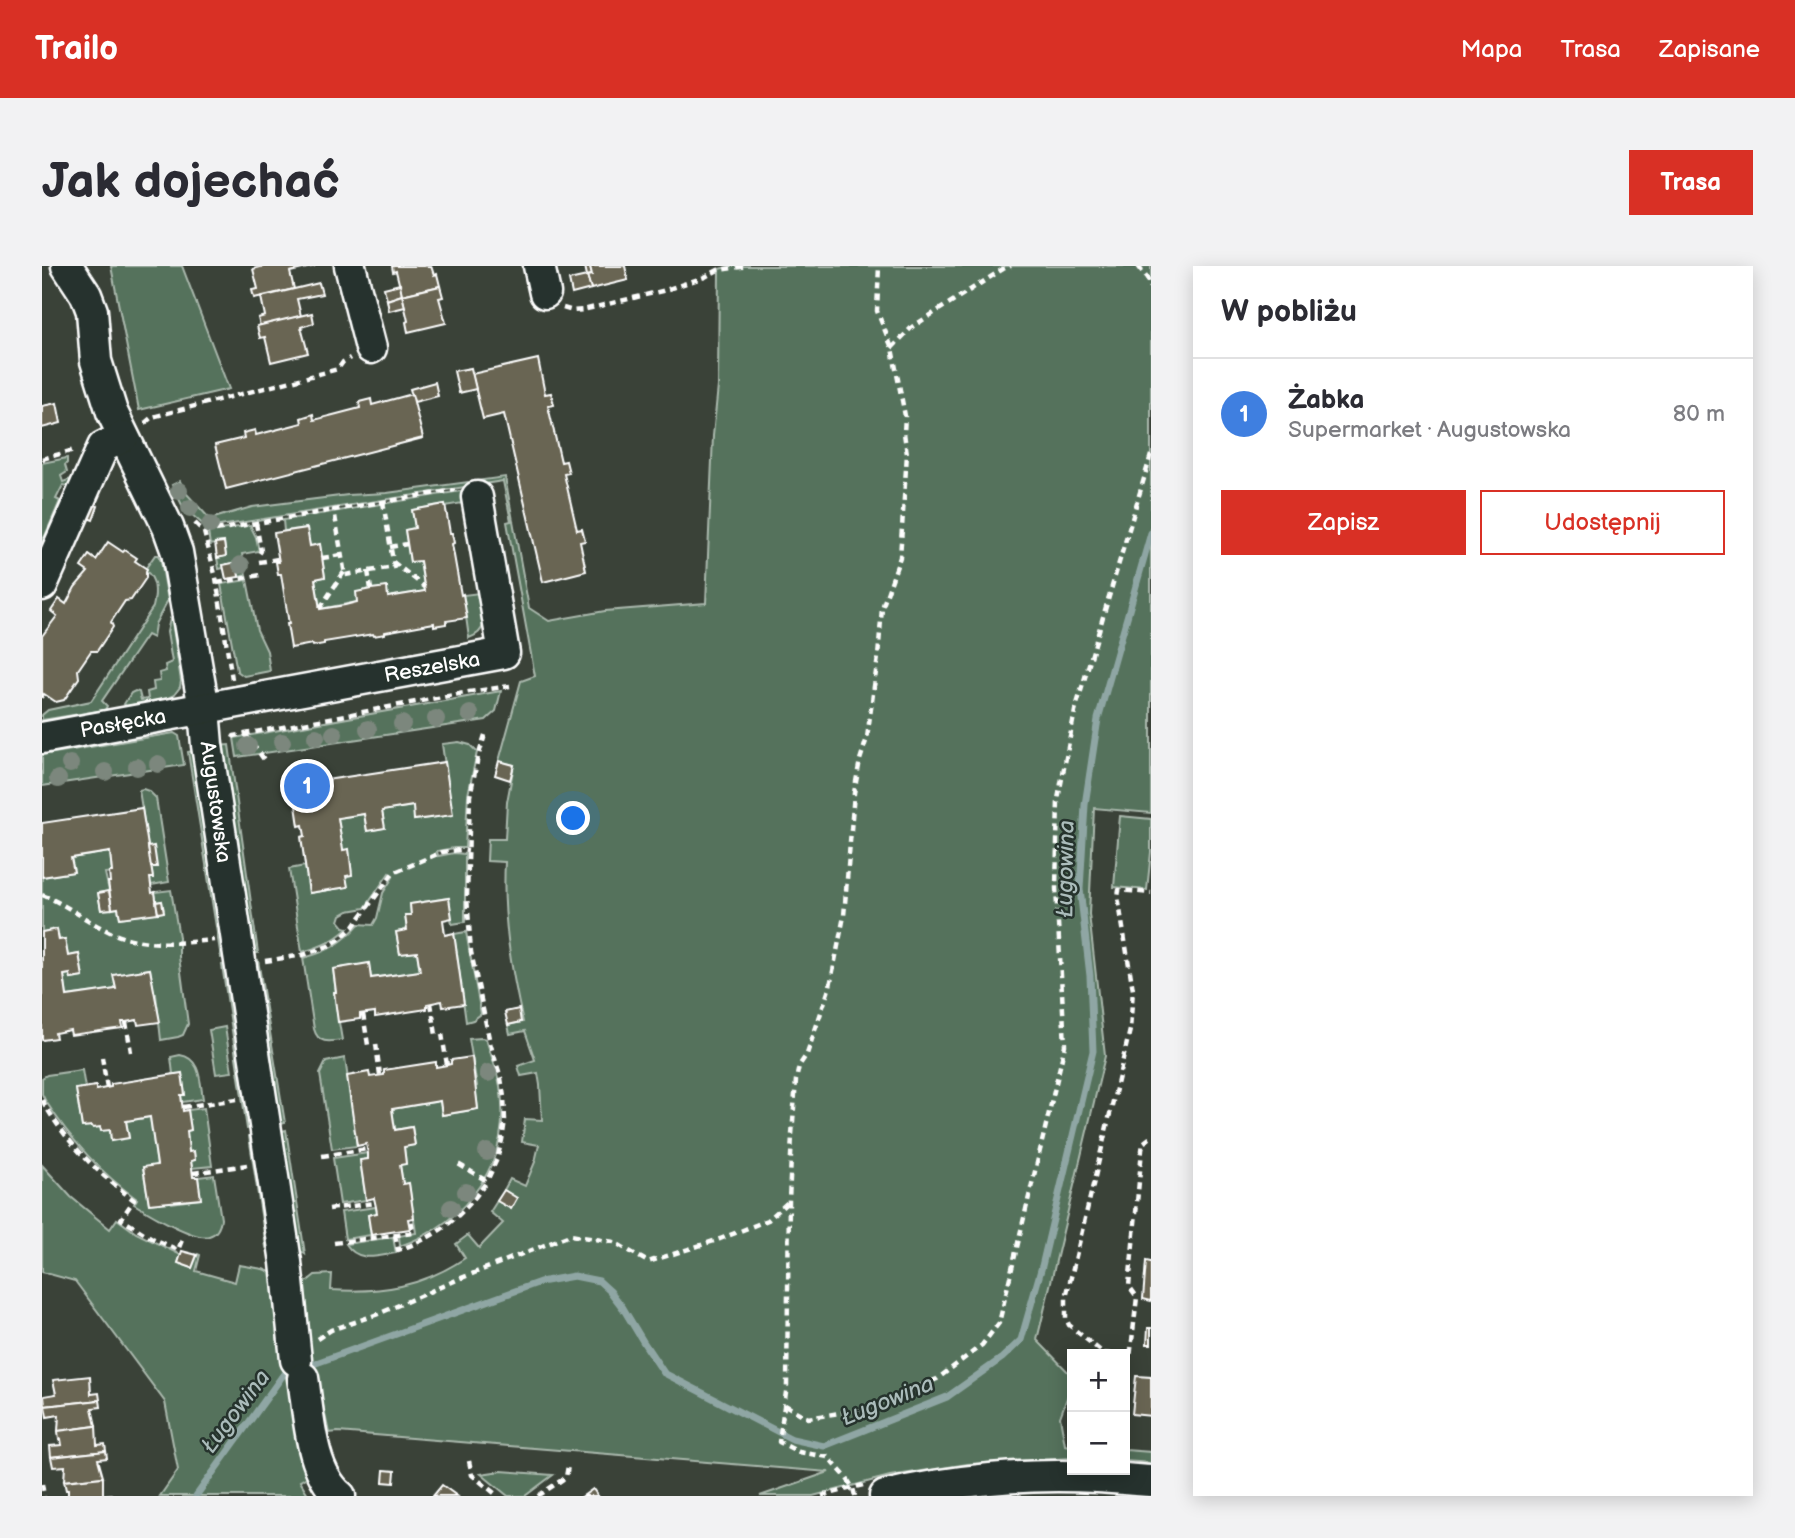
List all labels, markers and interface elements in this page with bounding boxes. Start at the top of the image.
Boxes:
text: Trailo [35,29,118,69]
text: Mapa [1461,35,1522,64]
text: Trasa [1560,35,1621,64]
text: Zapisane [1659,35,1760,64]
button: Trasa [1629,150,1753,215]
text: Jak dojechać [42,153,340,212]
text: W pobliżu [1221,294,1357,330]
text: Żabka [1288,385,1364,416]
text: 1 [1239,400,1249,428]
text: 80 m [1673,400,1725,428]
text: Supermarket · Augustowska [1288,416,1571,444]
button: Zapisz [1221,490,1466,555]
button: Udostępnij [1480,490,1725,555]
street label: Reszelska [382,647,482,688]
street label: Pasłęcka [78,704,168,743]
street label: Augustowska [195,740,236,864]
pin: 1 [284,760,330,812]
your location [556,801,590,835]
water label: Ługowina [1051,820,1081,918]
map controls [1067,1349,1130,1475]
button: + [1067,1349,1130,1412]
water label: Ługowina [195,1364,276,1459]
water label: Ługowina [837,1370,938,1432]
button: − [1067,1412,1130,1475]

